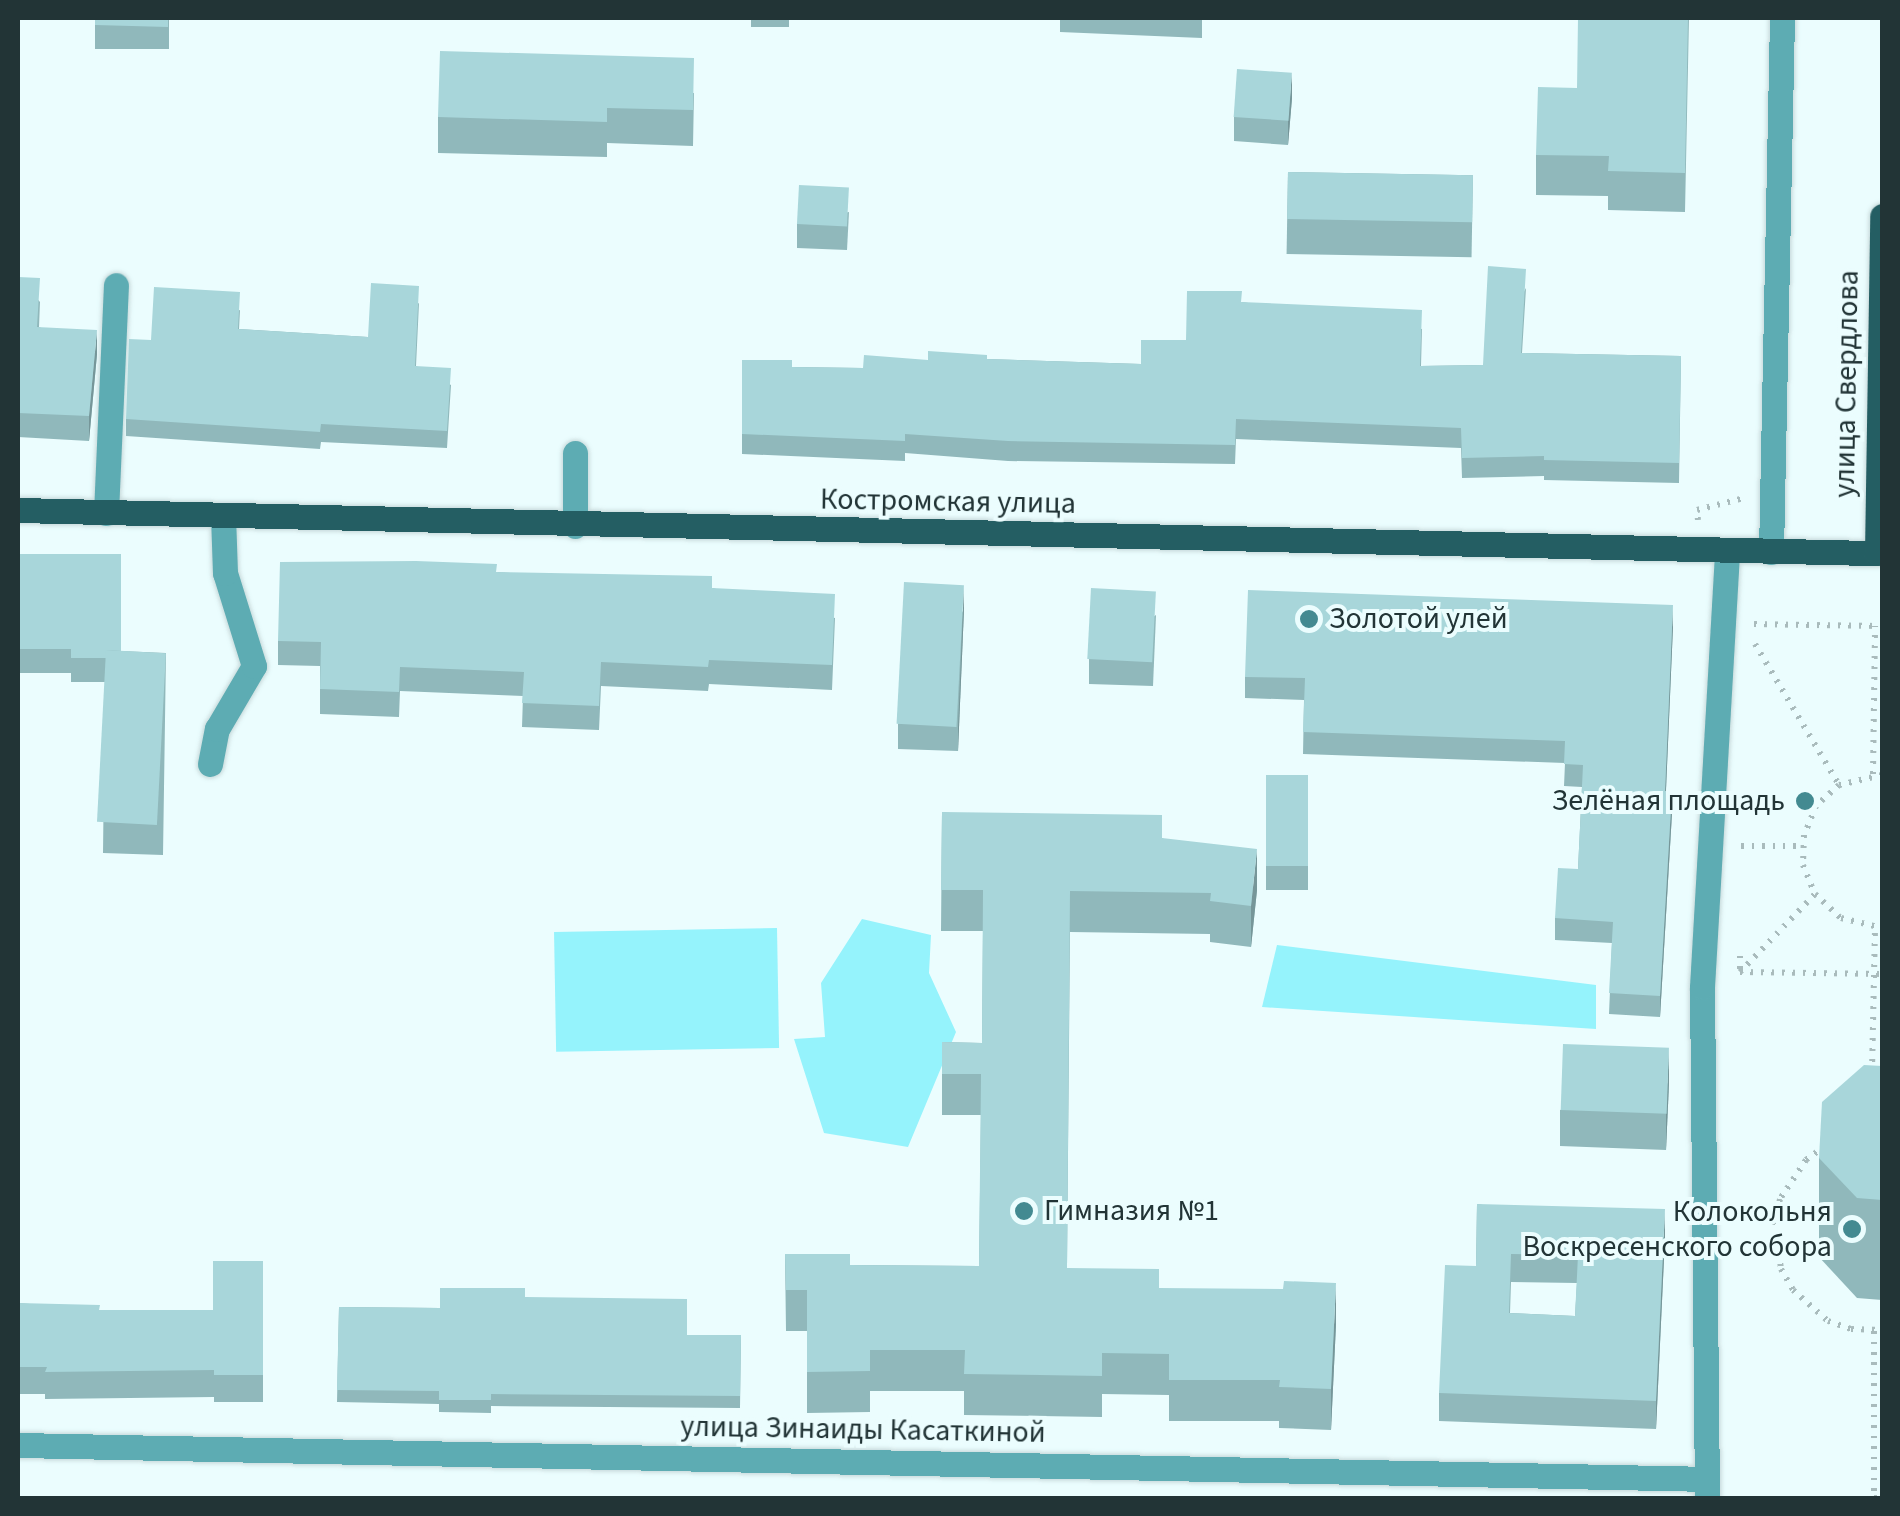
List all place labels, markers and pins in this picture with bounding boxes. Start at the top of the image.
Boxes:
place label: Золотой улей [1329,601,1508,637]
marker: Золотой улей [1298,608,1320,630]
place label: Зелёная площадь [1552,783,1785,819]
marker: Зелёная площадь [1794,790,1816,812]
place label: Гимназия №1 [1044,1193,1219,1229]
place label: Колокольня Воскресенского собора [1522,1194,1832,1264]
marker: Гимназия №1 [1013,1200,1035,1222]
marker: Колокольня Воскресенского собора [1841,1218,1863,1240]

